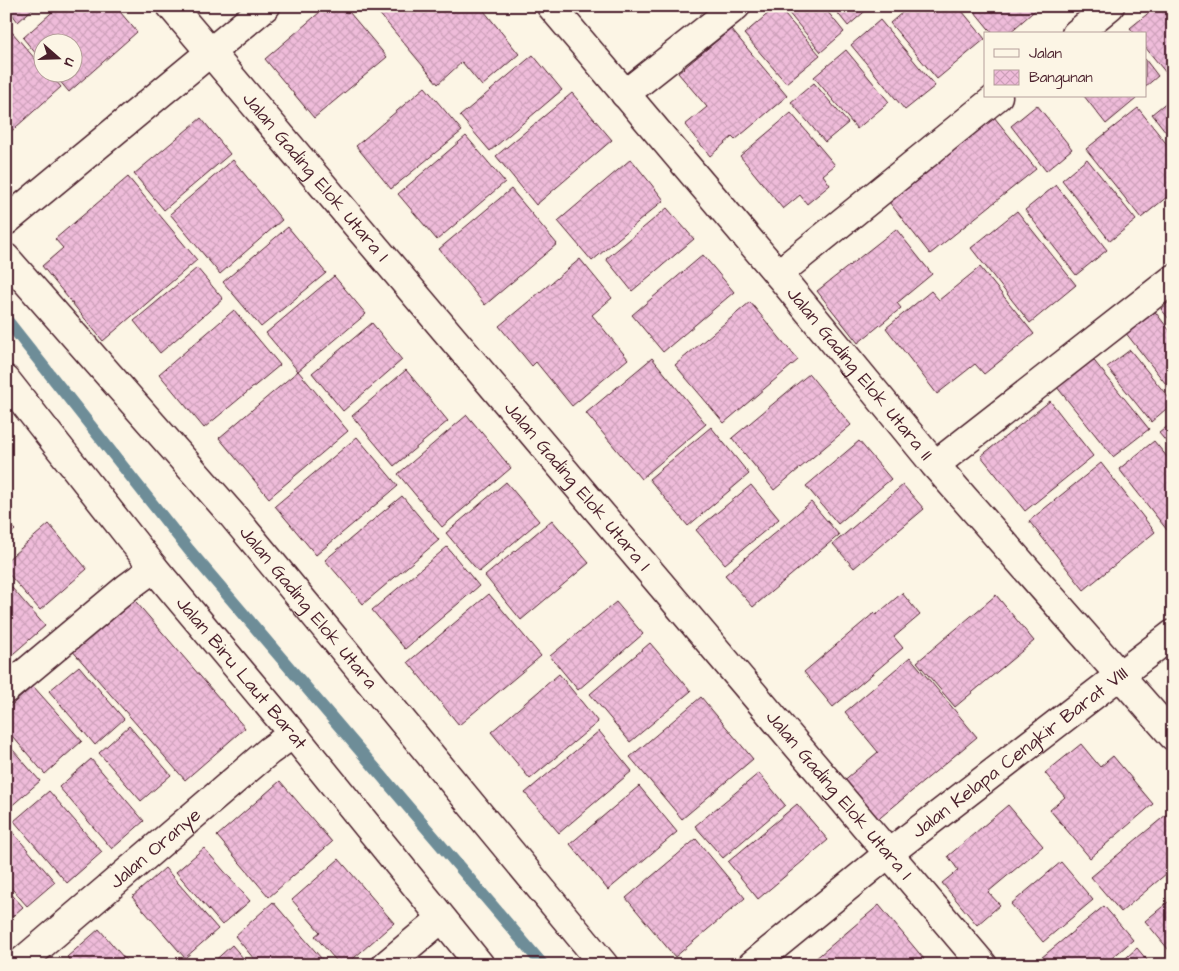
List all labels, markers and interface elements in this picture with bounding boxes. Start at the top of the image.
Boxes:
north arrow [32,32,82,82]
legend [984,32,1146,98]
text: Jalan [1029,43,1063,64]
text: U [58,55,80,69]
text: Bangunan [1029,67,1093,89]
street label: Jalan Gading Elok Utara I [236,86,395,268]
street label: Jalan Gading Elok Utara II [780,281,939,466]
street label: Jalan Gading Elok Utara I [498,395,657,577]
street label: Jalan Gading Elok Utara [233,520,384,695]
street label: Jalan Biru Laut Barat [170,590,314,756]
street label: Jalan Kelapa Cengkir Barat VIII [906,660,1134,844]
street label: Jalan Gading Elok Utara I [759,704,919,886]
street label: Jalan Oranye [103,801,207,895]

